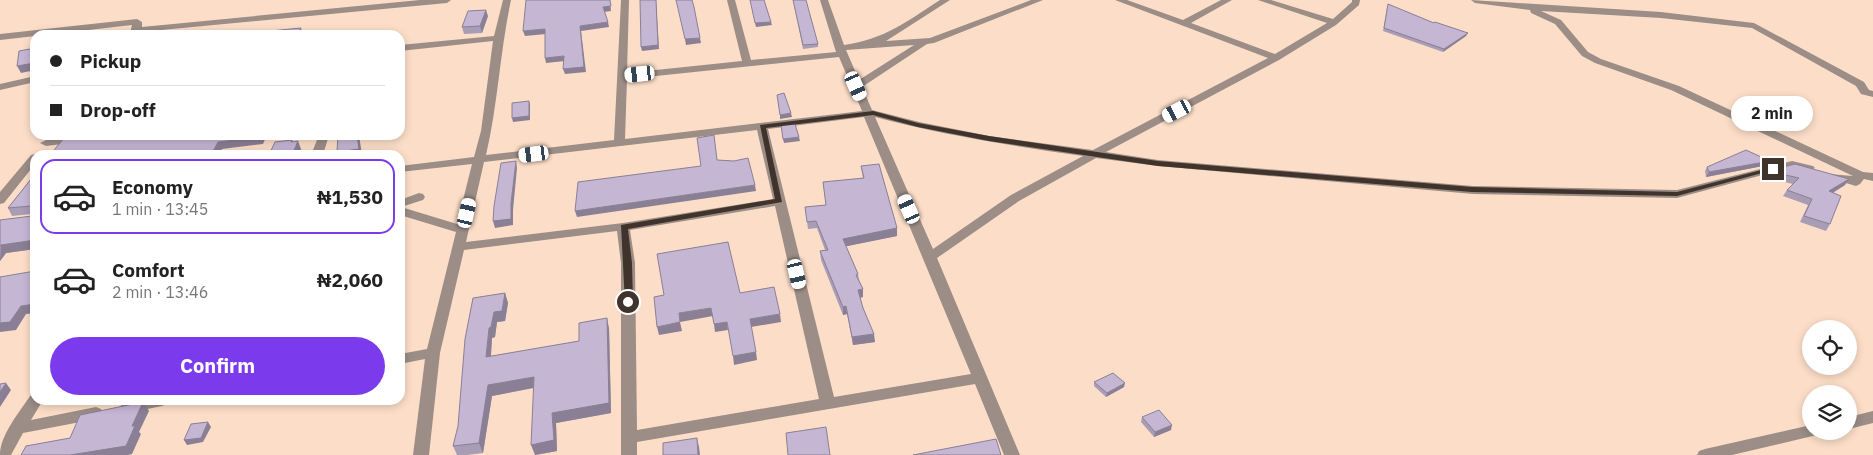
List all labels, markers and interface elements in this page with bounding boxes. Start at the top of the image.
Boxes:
text: Pickup [80,49,141,73]
car [624,65,655,83]
car [843,69,868,103]
callout: 2 min [1732,96,1814,132]
text: Drop-off [80,98,156,122]
car [1160,98,1193,124]
text: 2 min [1751,103,1793,123]
car [518,145,549,163]
route end [1762,158,1784,180]
icon: car [52,174,97,219]
text: Economy [112,175,193,199]
text: ₦1,530 [317,185,383,209]
car [896,192,921,226]
car [456,197,477,229]
text: 1 min · 13:45 [112,199,208,219]
icon: car [52,257,97,302]
text: Comfort [112,258,185,282]
car [786,258,807,290]
text: ₦2,060 [317,268,383,292]
text: 2 min · 13:46 [112,282,208,302]
route start [617,291,639,313]
map controls [1802,320,1857,440]
button: locate [1802,320,1857,375]
button: Confirm [50,337,385,395]
button: layers [1802,385,1857,440]

